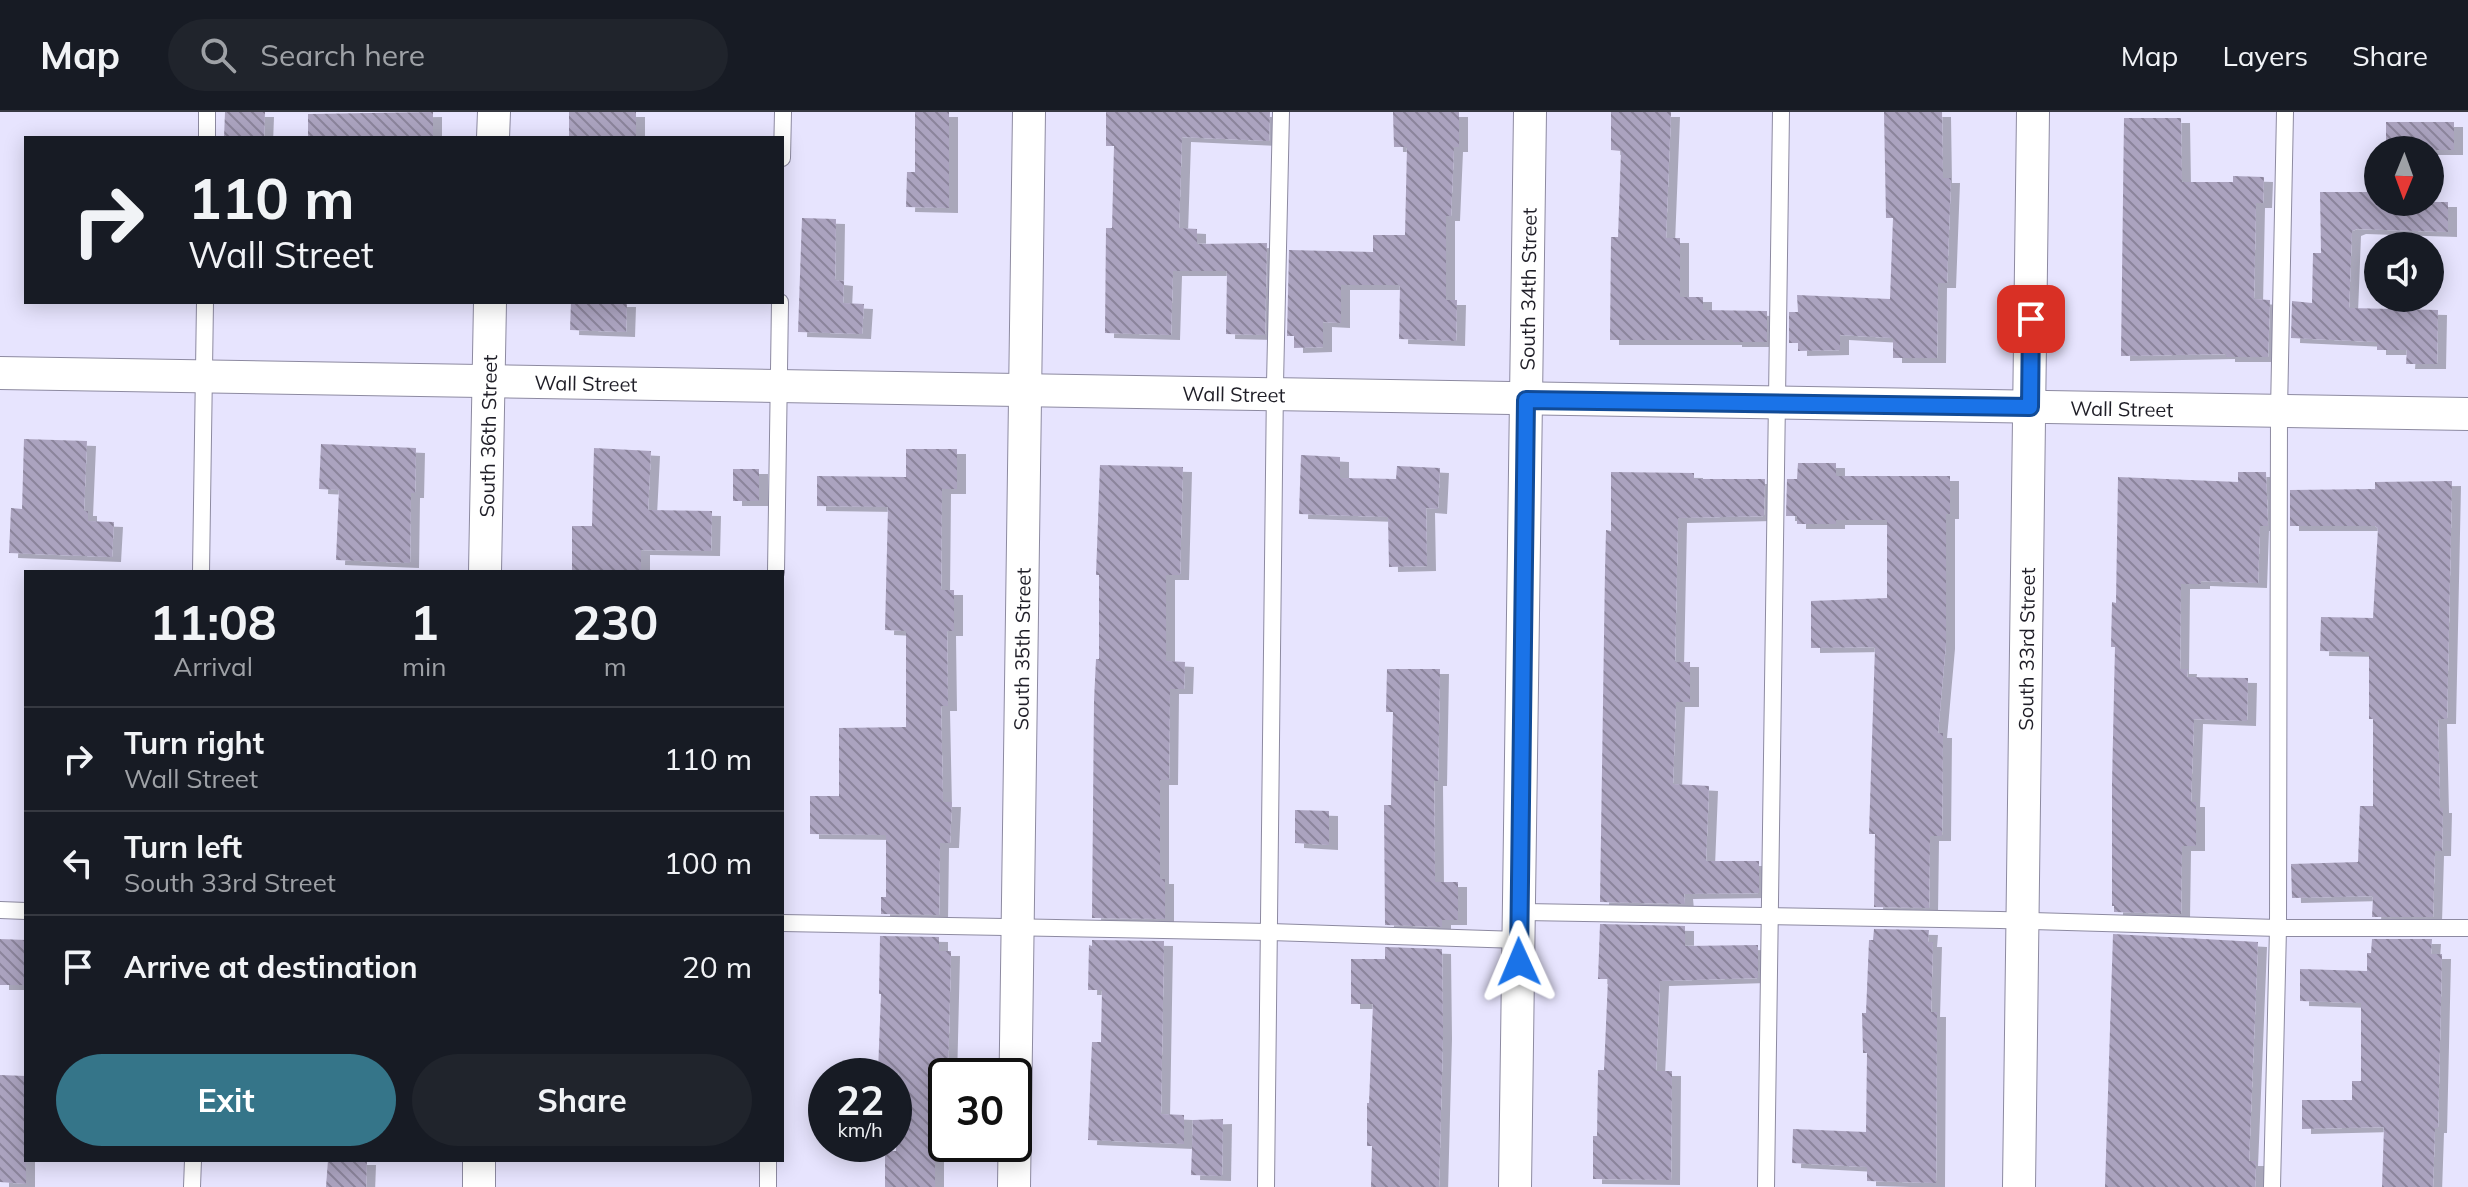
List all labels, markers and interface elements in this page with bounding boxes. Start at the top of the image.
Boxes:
search box [168,19,728,91]
text: Map [40,31,120,79]
icon: search [196,33,240,77]
text: Search here [260,36,425,74]
text: Map [2121,38,2178,73]
text: Layers [2222,38,2308,73]
text: Share [2352,38,2428,73]
north arrow [2364,136,2444,216]
map controls [2364,136,2444,312]
text: 110 m [188,163,355,233]
icon: right [56,168,160,272]
street label: South 34th Street [1514,208,1541,371]
text: Wall Street [188,232,374,277]
button: sound [2364,232,2444,312]
pin [1997,285,2065,353]
icon: arrive [2009,297,2053,341]
street label: South 36th Street [474,354,502,518]
street label: Wall Street [534,369,638,396]
street label: Wall Street [1182,380,1286,407]
street label: Wall Street [2070,395,2174,422]
street label: South 33rd Street [2012,567,2040,731]
street label: South 35th Street [1008,568,1035,731]
text: 11:08 [150,592,277,652]
text: 1 [410,592,439,652]
text: 230 [572,592,658,652]
text: Arrival [173,650,253,683]
text: min [402,650,446,683]
text: m [604,650,627,683]
text: Turn right [124,724,264,762]
icon: right [56,737,100,781]
text: 110 m [664,740,752,778]
text: Wall Street [124,762,258,795]
text: Turn left [124,828,242,866]
icon: left [56,841,100,885]
text: 100 m [664,844,752,882]
text: South 33rd Street [124,866,336,899]
position arrow [1477,920,1561,1004]
icon: arrive [56,945,100,989]
text: Arrive at destination [124,948,418,986]
text: 20 m [682,948,752,986]
button: Exit [56,1054,396,1146]
button: Share [412,1054,752,1146]
speed limit sign: 30 [928,1058,1032,1162]
text: 22 [836,1075,884,1125]
text: km/h [837,1117,883,1142]

